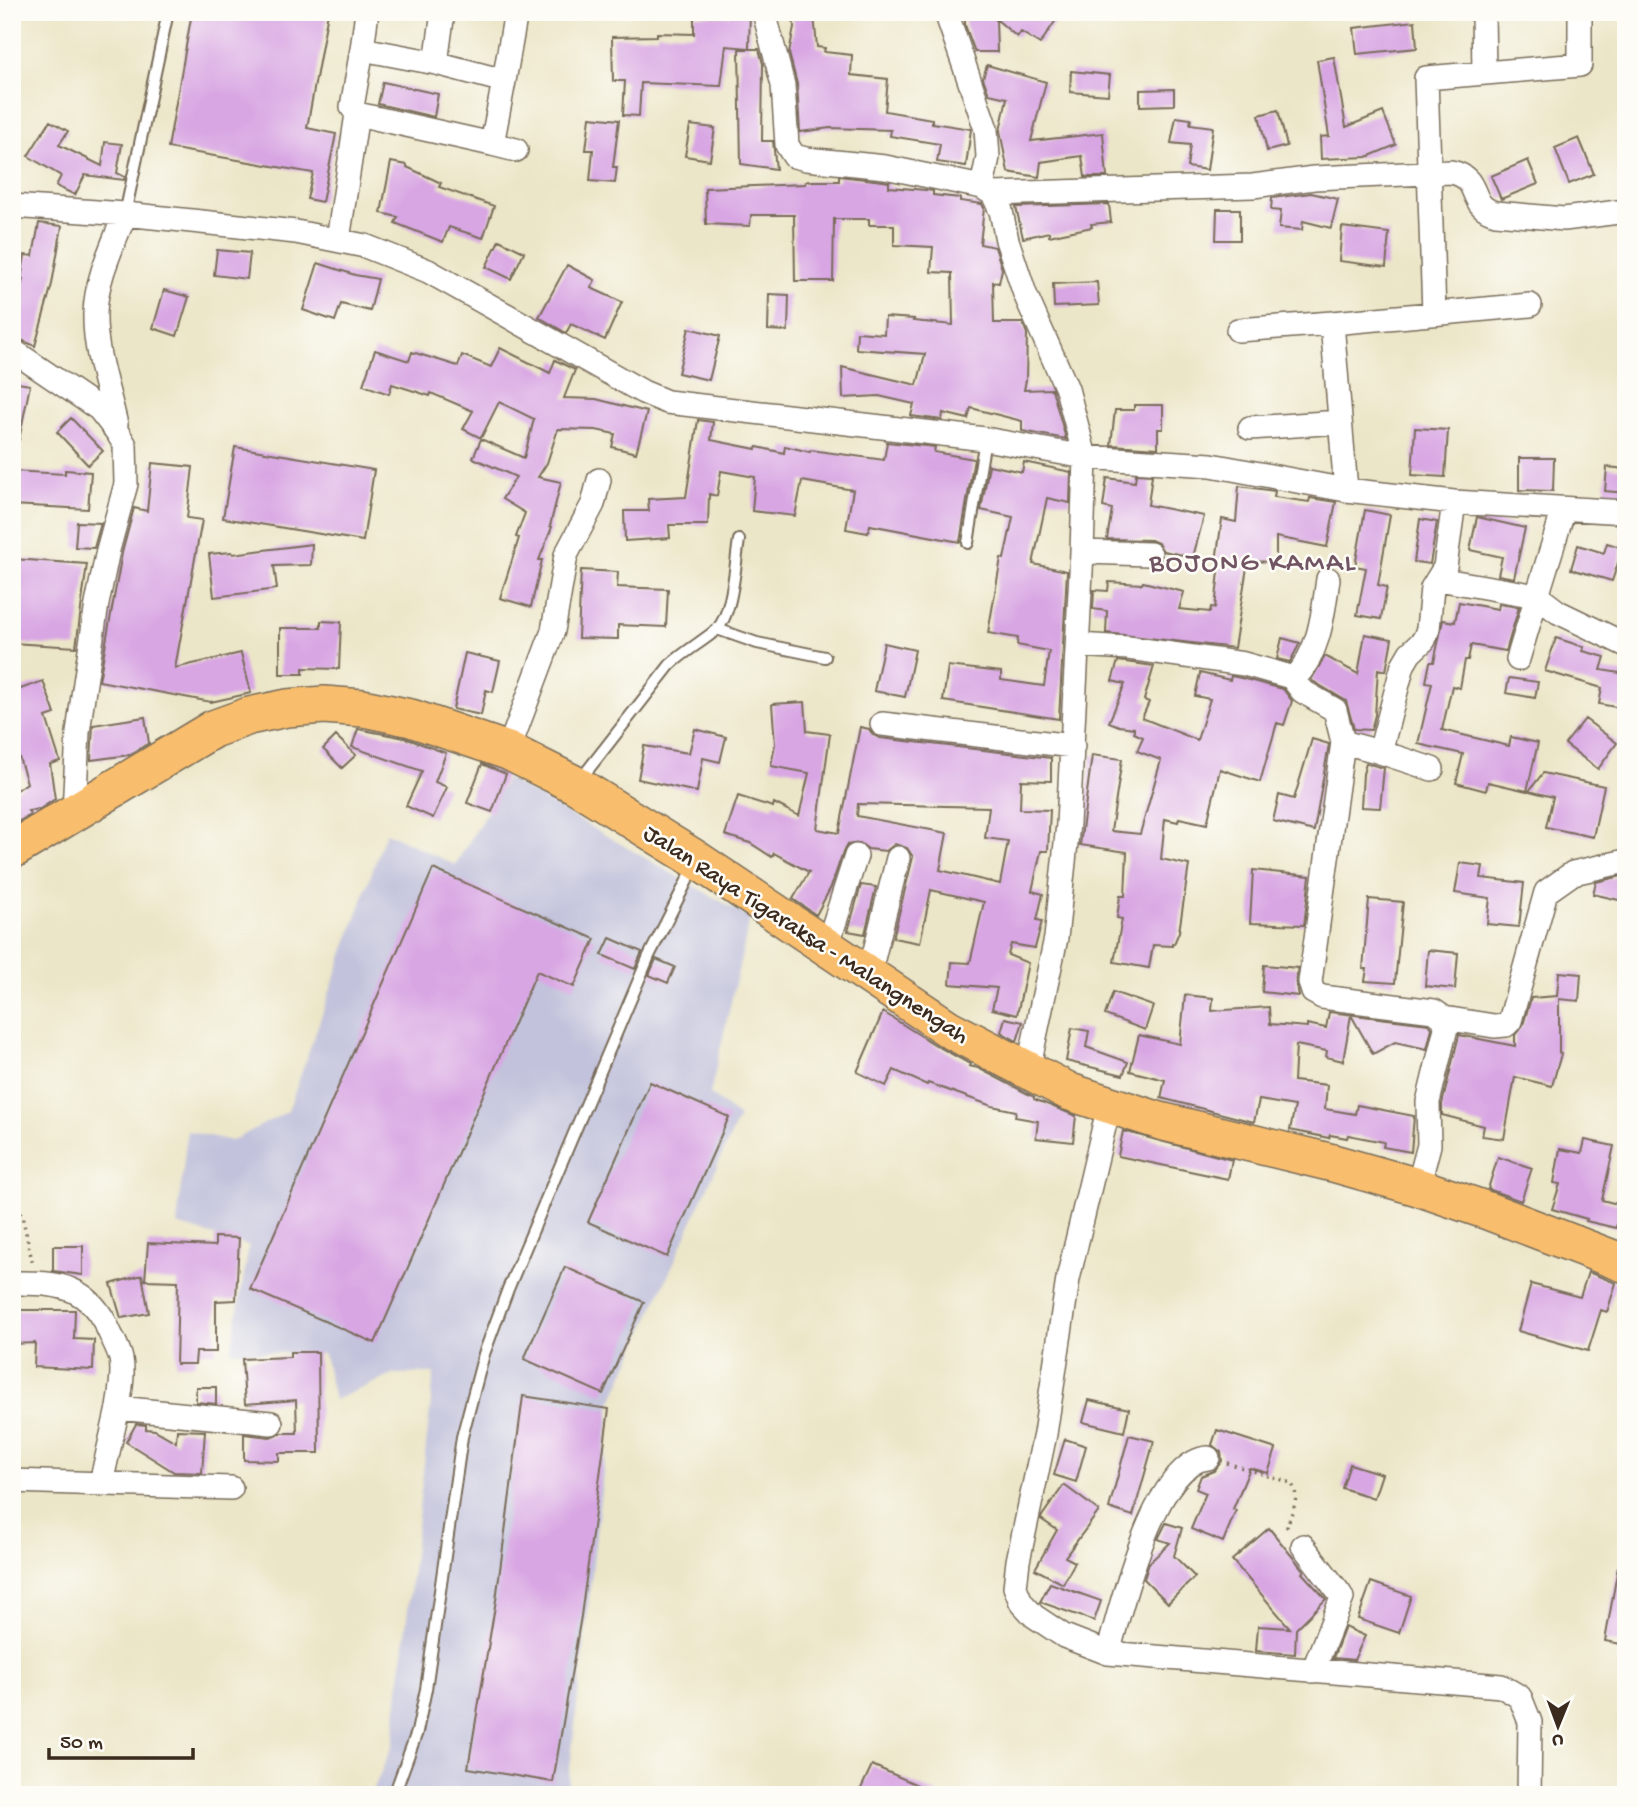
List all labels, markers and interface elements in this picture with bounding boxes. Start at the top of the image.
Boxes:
district label: BOJONG KAMAL [1148,548,1357,581]
street label: Jalan Raya Tigaraksa - Malangnengah [637,820,973,1052]
north arrow [1522,1692,1592,1762]
scale bar [49,1716,192,1760]
text: U [1552,1728,1563,1751]
text: 50 m [60,1732,103,1757]

